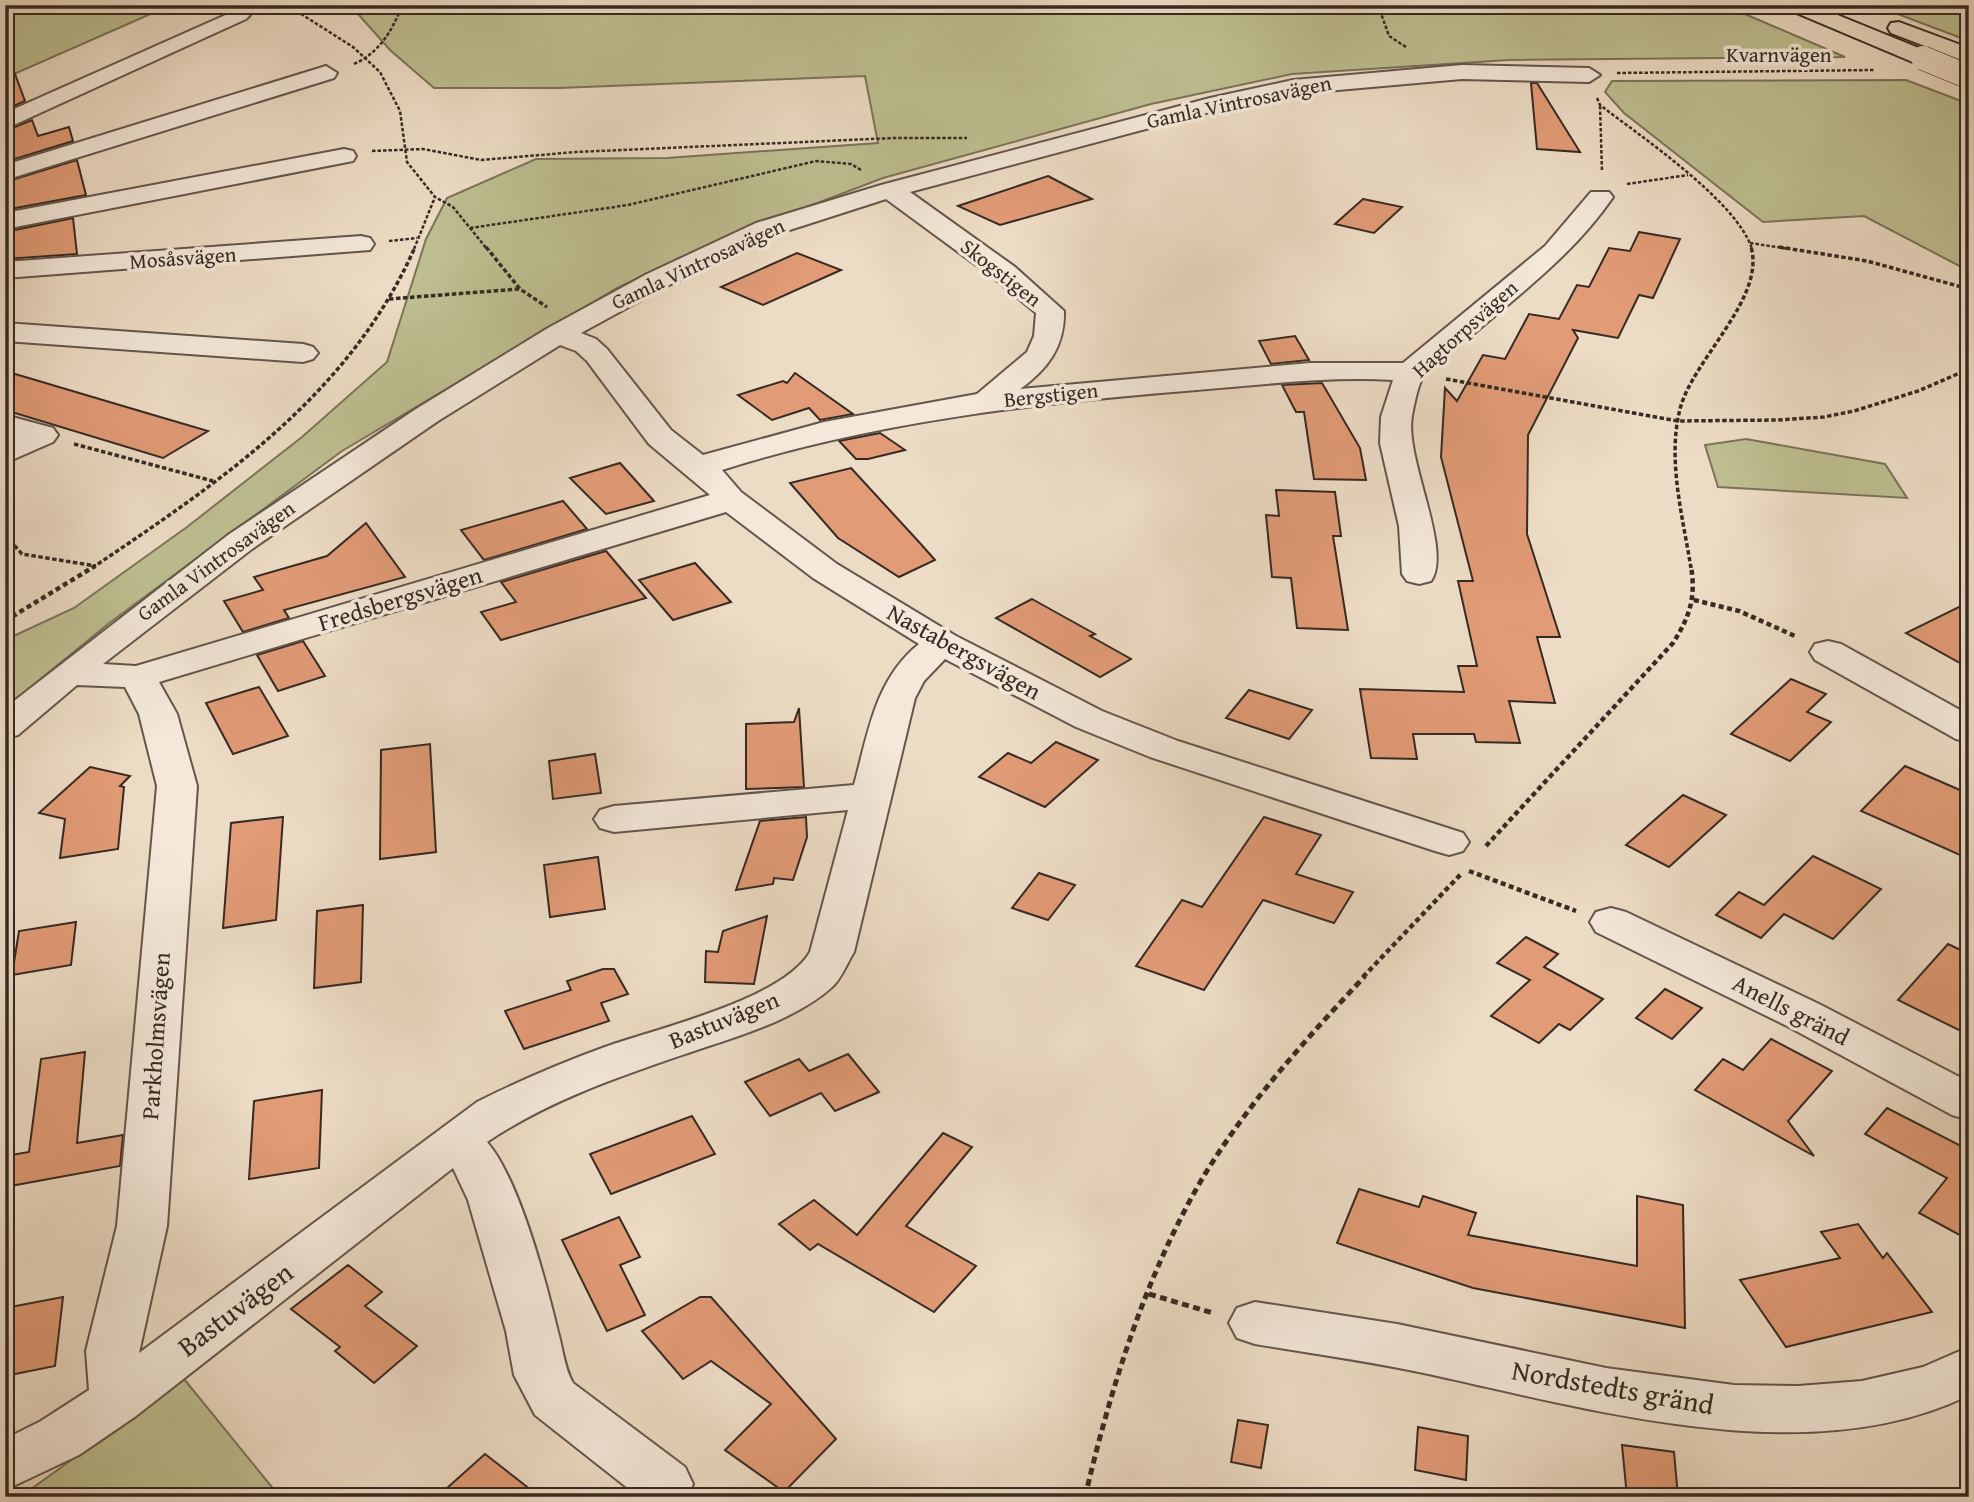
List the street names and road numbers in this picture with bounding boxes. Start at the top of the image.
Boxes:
street label: Kvarnvägen [1726,39,1832,70]
street label: Gamla Vintrosavägen [1144,67,1334,136]
street label: Gamla Vintrosavägen [606,210,790,317]
street label: Skogstigen [954,231,1049,314]
street label: Mosåsvägen [129,238,238,277]
street label: Hagtorpsvägen [1405,272,1525,385]
street label: Bergstigen [1002,374,1100,415]
street label: Gamla Vintrosavägen [130,493,301,628]
street label: Fredsbergsvägen [314,557,487,640]
street label: Nastabergsvägen [881,595,1048,709]
street label: Parkholmsvägen [132,950,179,1121]
street label: Anells gränd [1727,965,1856,1054]
street label: Bastuvägen [664,981,785,1057]
street label: Bastuvägen [168,1251,301,1366]
street label: Nordstedts gränd [1509,1349,1717,1424]

